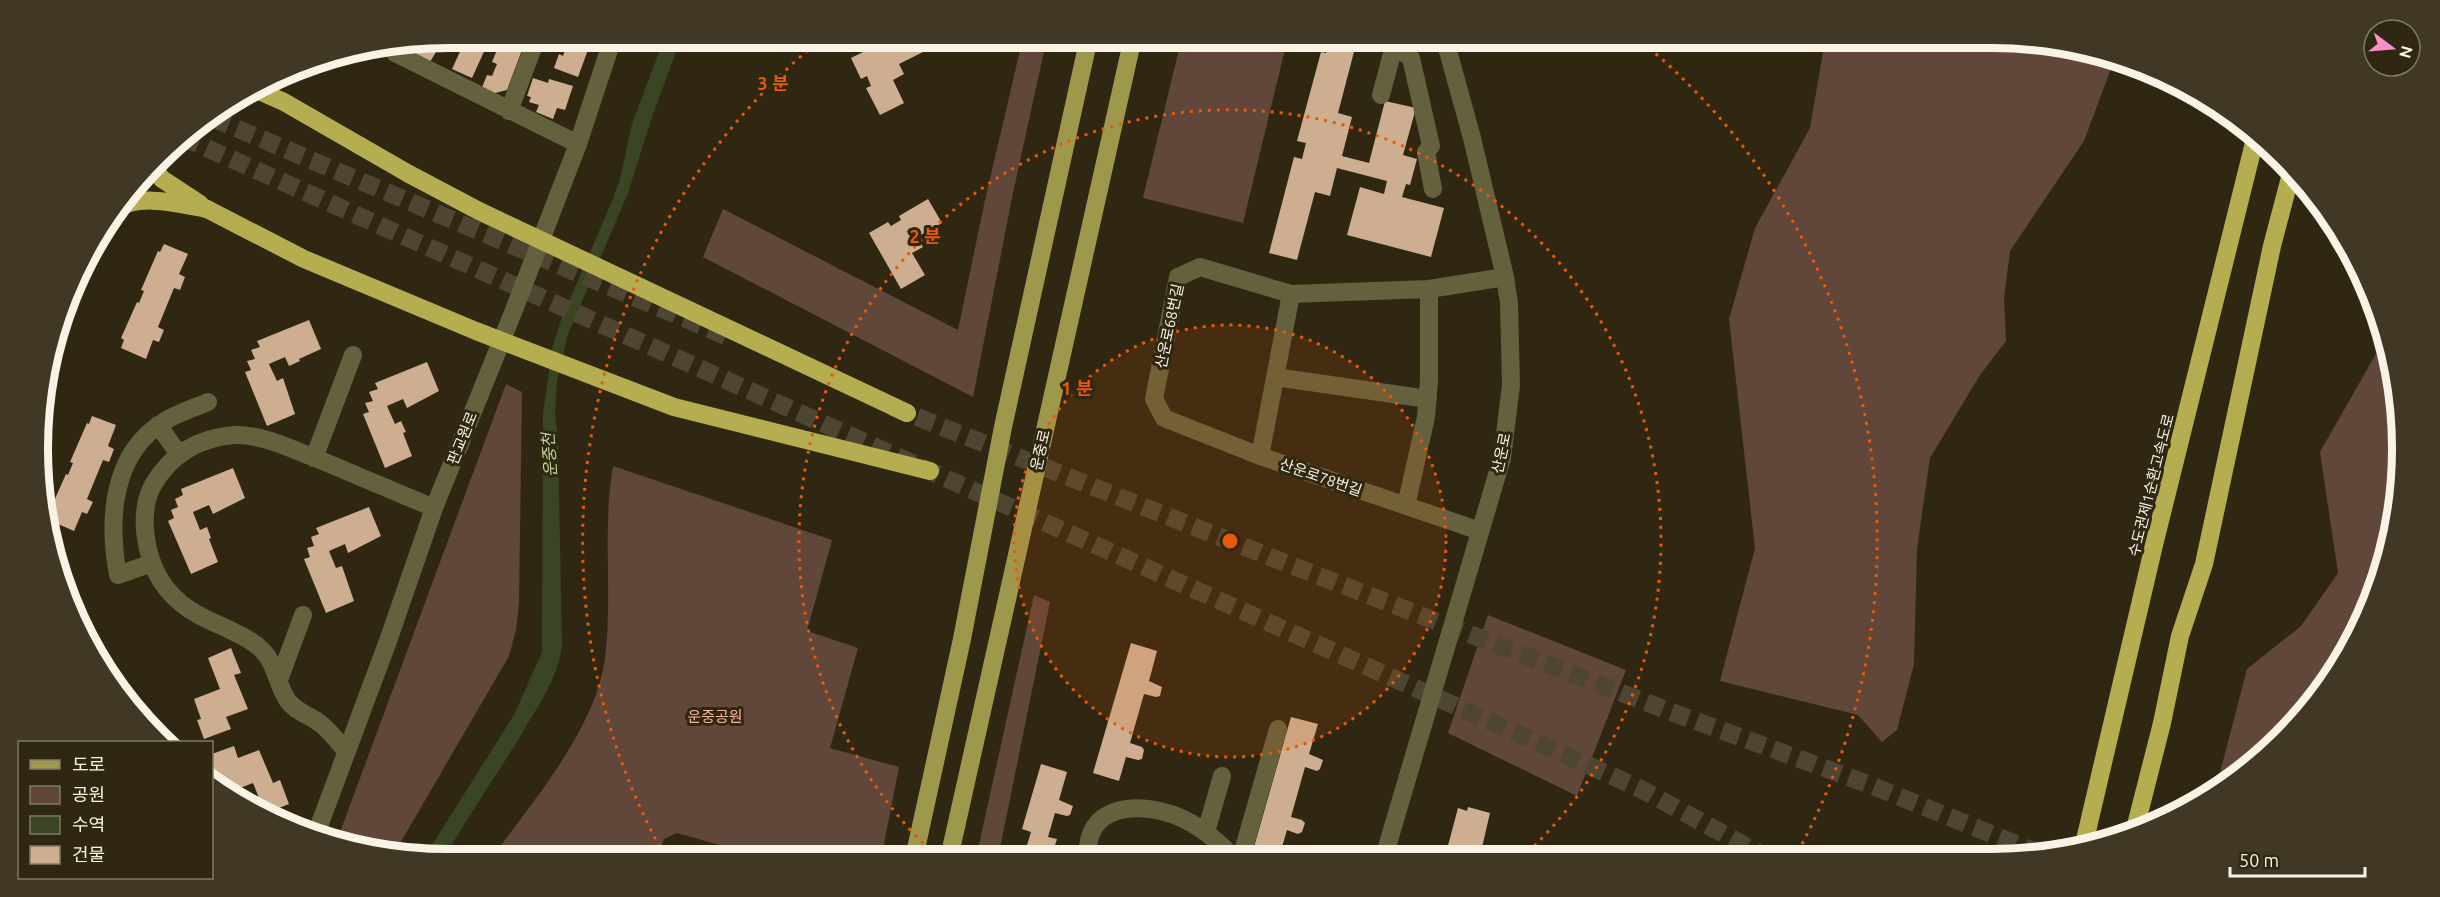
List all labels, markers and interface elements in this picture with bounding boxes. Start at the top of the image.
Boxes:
north arrow [2362,18,2422,78]
text: N [2396,44,2417,60]
text: 3 분 [758,73,789,93]
text: 2 분 [910,226,941,246]
street label: 산운로68번길 [1152,282,1186,370]
text: 1 분 [1062,378,1093,398]
street label: 판교원로 [444,409,480,467]
street label: 수도권제1순환고속도로 [2125,412,2177,558]
street label: 운중로 [1027,428,1053,472]
water label: 운중천 [538,430,560,478]
street label: 산운로 [1488,431,1514,475]
street label: 산운로78번길 [1278,455,1364,499]
centre of rings [1220,531,1240,551]
park label: 운중공원 [687,708,743,725]
legend [18,741,213,879]
text: 도로 [72,754,105,774]
text: 공원 [72,784,105,804]
text: 수역 [72,814,105,834]
scale bar [2230,840,2365,878]
text: 건물 [72,844,105,864]
text: 50 m [2239,850,2279,870]

